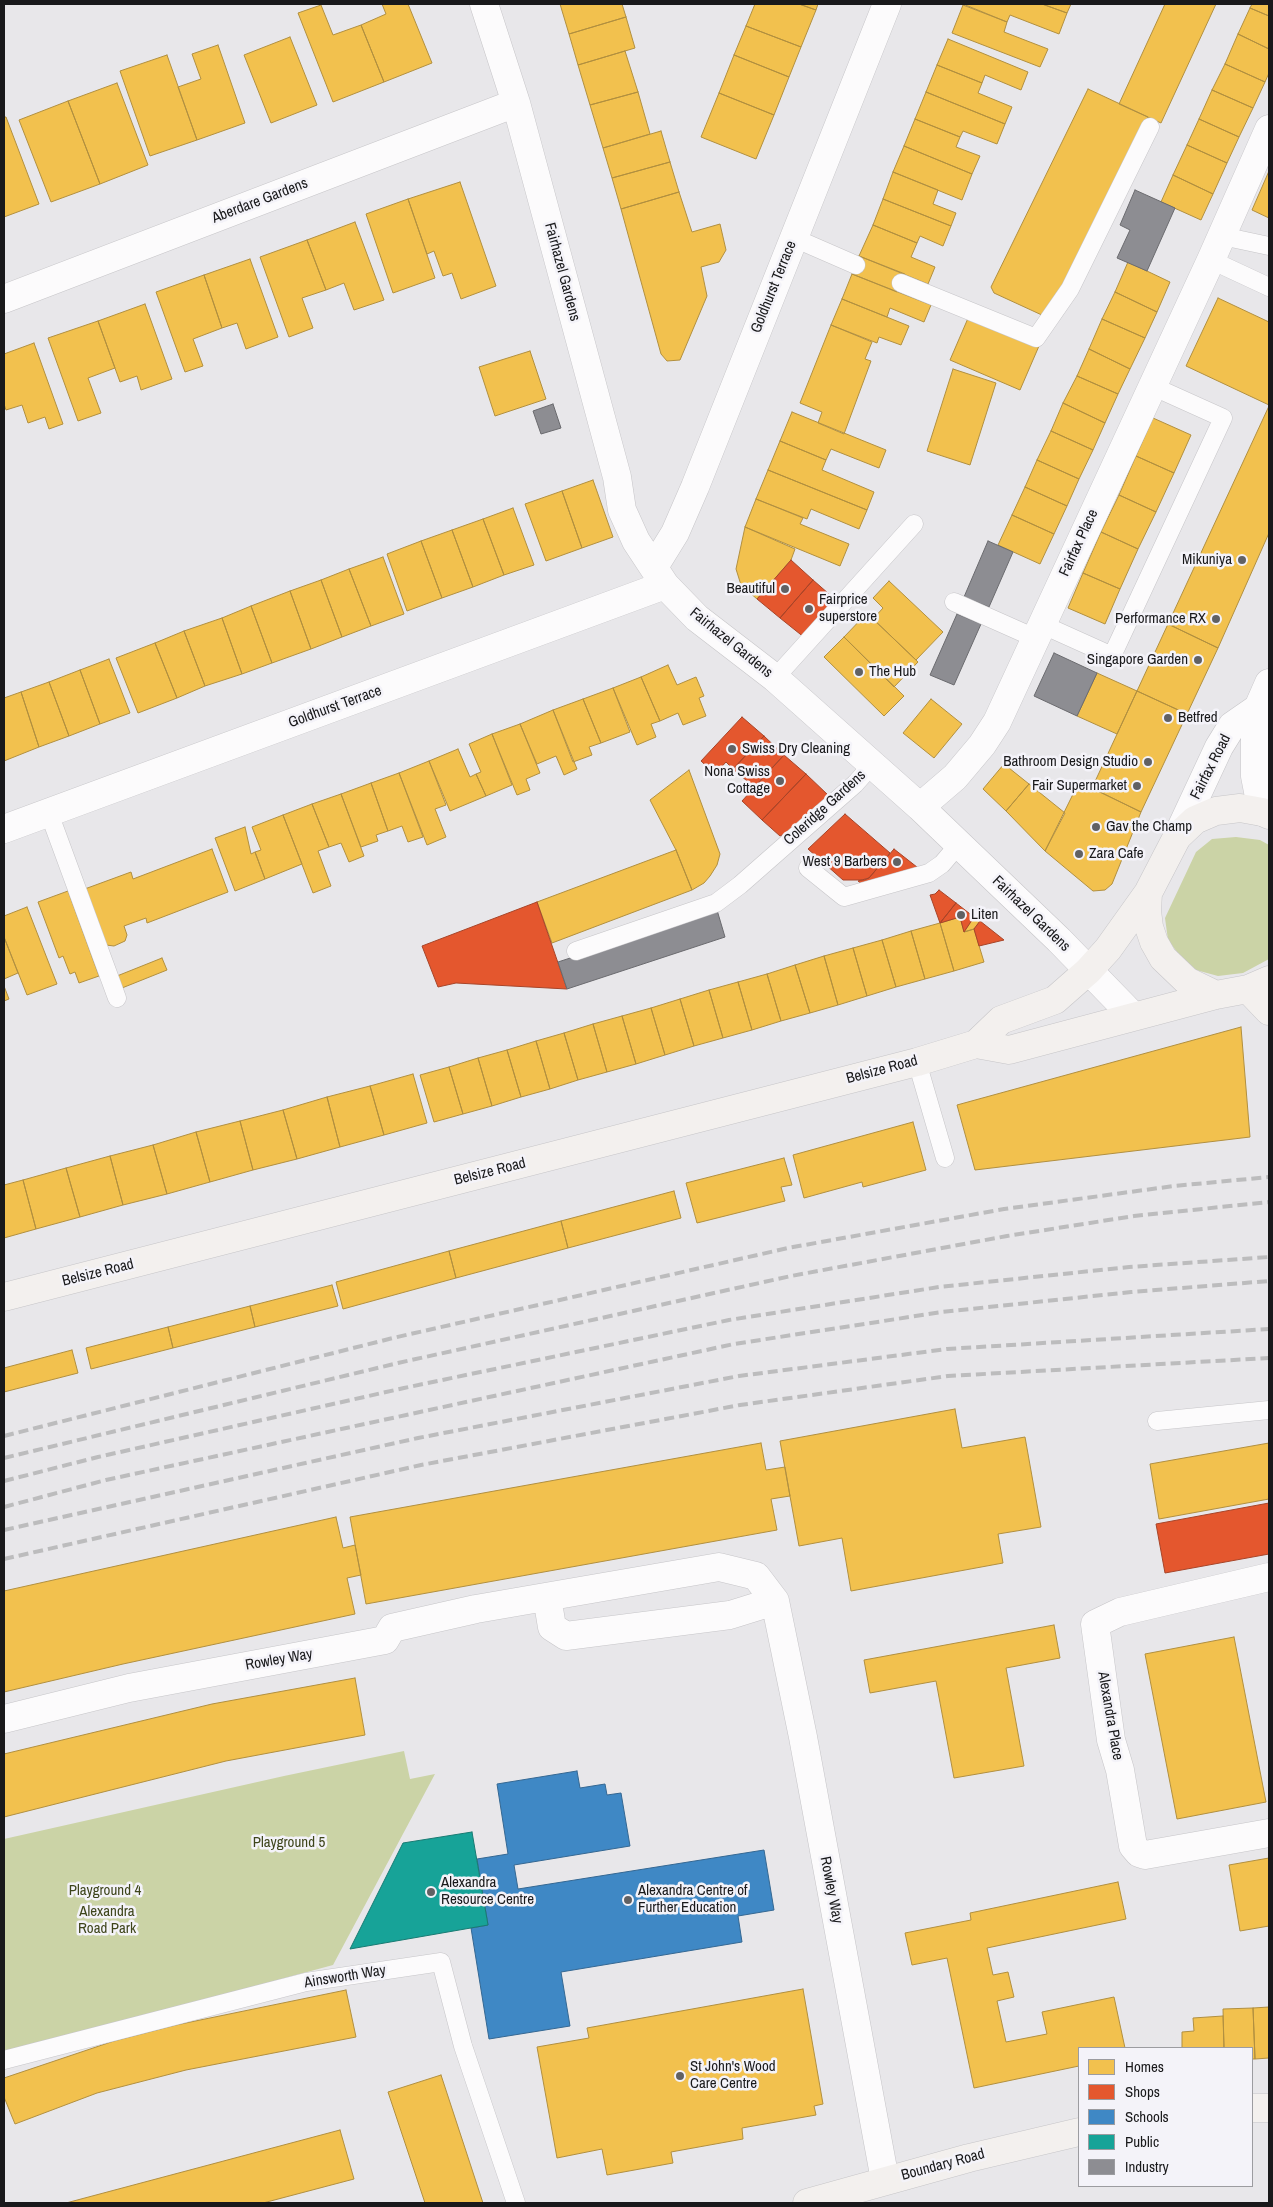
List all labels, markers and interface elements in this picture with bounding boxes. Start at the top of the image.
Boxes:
street label: Aberdare Gardens [210,174,310,228]
street label: Fairhazel Gardens [540,221,584,323]
street label: Goldhurst Terrace [747,238,801,336]
street label: Fairfax Place [1056,507,1102,579]
place label: Mikuniya [1182,551,1232,569]
marker: Mikuniya [1236,554,1248,566]
place label: Beautiful [726,580,775,598]
marker: Beautiful [779,583,791,595]
place label: Fairprice superstore [819,591,877,626]
marker: Fairprice superstore [803,603,815,615]
street label: Fairhazel Gardens [686,604,776,682]
place label: Performance RX [1115,610,1206,628]
marker: Performance RX [1210,613,1222,625]
place label: Singapore Garden [1087,651,1188,669]
marker: Singapore Garden [1192,654,1204,666]
place label: The Hub [869,663,916,681]
marker: The Hub [853,666,865,678]
street label: Goldhurst Terrace [286,682,384,732]
place label: Betfred [1178,709,1218,727]
marker: Betfred [1162,712,1174,724]
street label: Fairfax Road [1187,732,1235,802]
place label: Swiss Dry Cleaning [742,740,850,758]
marker: Swiss Dry Cleaning [726,743,738,755]
place label: Bathroom Design Studio [1003,753,1138,771]
marker: Bathroom Design Studio [1142,756,1154,768]
place label: Nona Swiss Cottage [704,763,770,798]
street label: Coleridge Gardens [780,767,870,849]
marker: Nona Swiss Cottage [774,775,786,787]
place label: Fair Supermarket [1032,777,1127,795]
marker: Fair Supermarket [1131,780,1143,792]
place label: Gav the Champ [1106,818,1192,836]
marker: Gav the Champ [1090,821,1102,833]
place label: Zara Cafe [1089,845,1144,863]
marker: Zara Cafe [1073,848,1085,860]
place label: West 9 Barbers [802,853,887,871]
marker: West 9 Barbers [891,856,903,868]
street label: Fairhazel Gardens [988,872,1074,956]
place label: Liten [971,906,998,924]
marker: Liten [955,909,967,921]
street label: Belsize Road [844,1052,920,1088]
street label: Belsize Road [452,1154,528,1190]
street label: Belsize Road [60,1255,136,1291]
street label: Rowley Way [244,1645,314,1675]
street label: Alexandra Place [1093,1670,1127,1762]
park label: Playground 5 [253,1834,325,1852]
street label: Rowley Way [816,1855,846,1925]
place label: Alexandra Resource Centre [441,1874,534,1909]
park label: Playground 4 [69,1882,141,1900]
place label: Alexandra Centre of Further Education [638,1882,747,1917]
marker: Alexandra Resource Centre [425,1886,437,1898]
marker: Alexandra Centre of Further Education [622,1894,634,1906]
park label: Alexandra Road Park [78,1903,136,1938]
street label: Ainsworth Way [303,1962,387,1992]
legend [1078,2047,1253,2187]
text: Homes [1125,2056,1164,2077]
place label: St John's Wood Care Centre [690,2058,776,2093]
marker: St John's Wood Care Centre [674,2070,686,2082]
text: Shops [1125,2081,1160,2102]
text: Schools [1125,2106,1169,2127]
text: Public [1125,2131,1159,2152]
street label: Boundary Road [899,2145,987,2185]
text: Industry [1125,2156,1169,2177]

